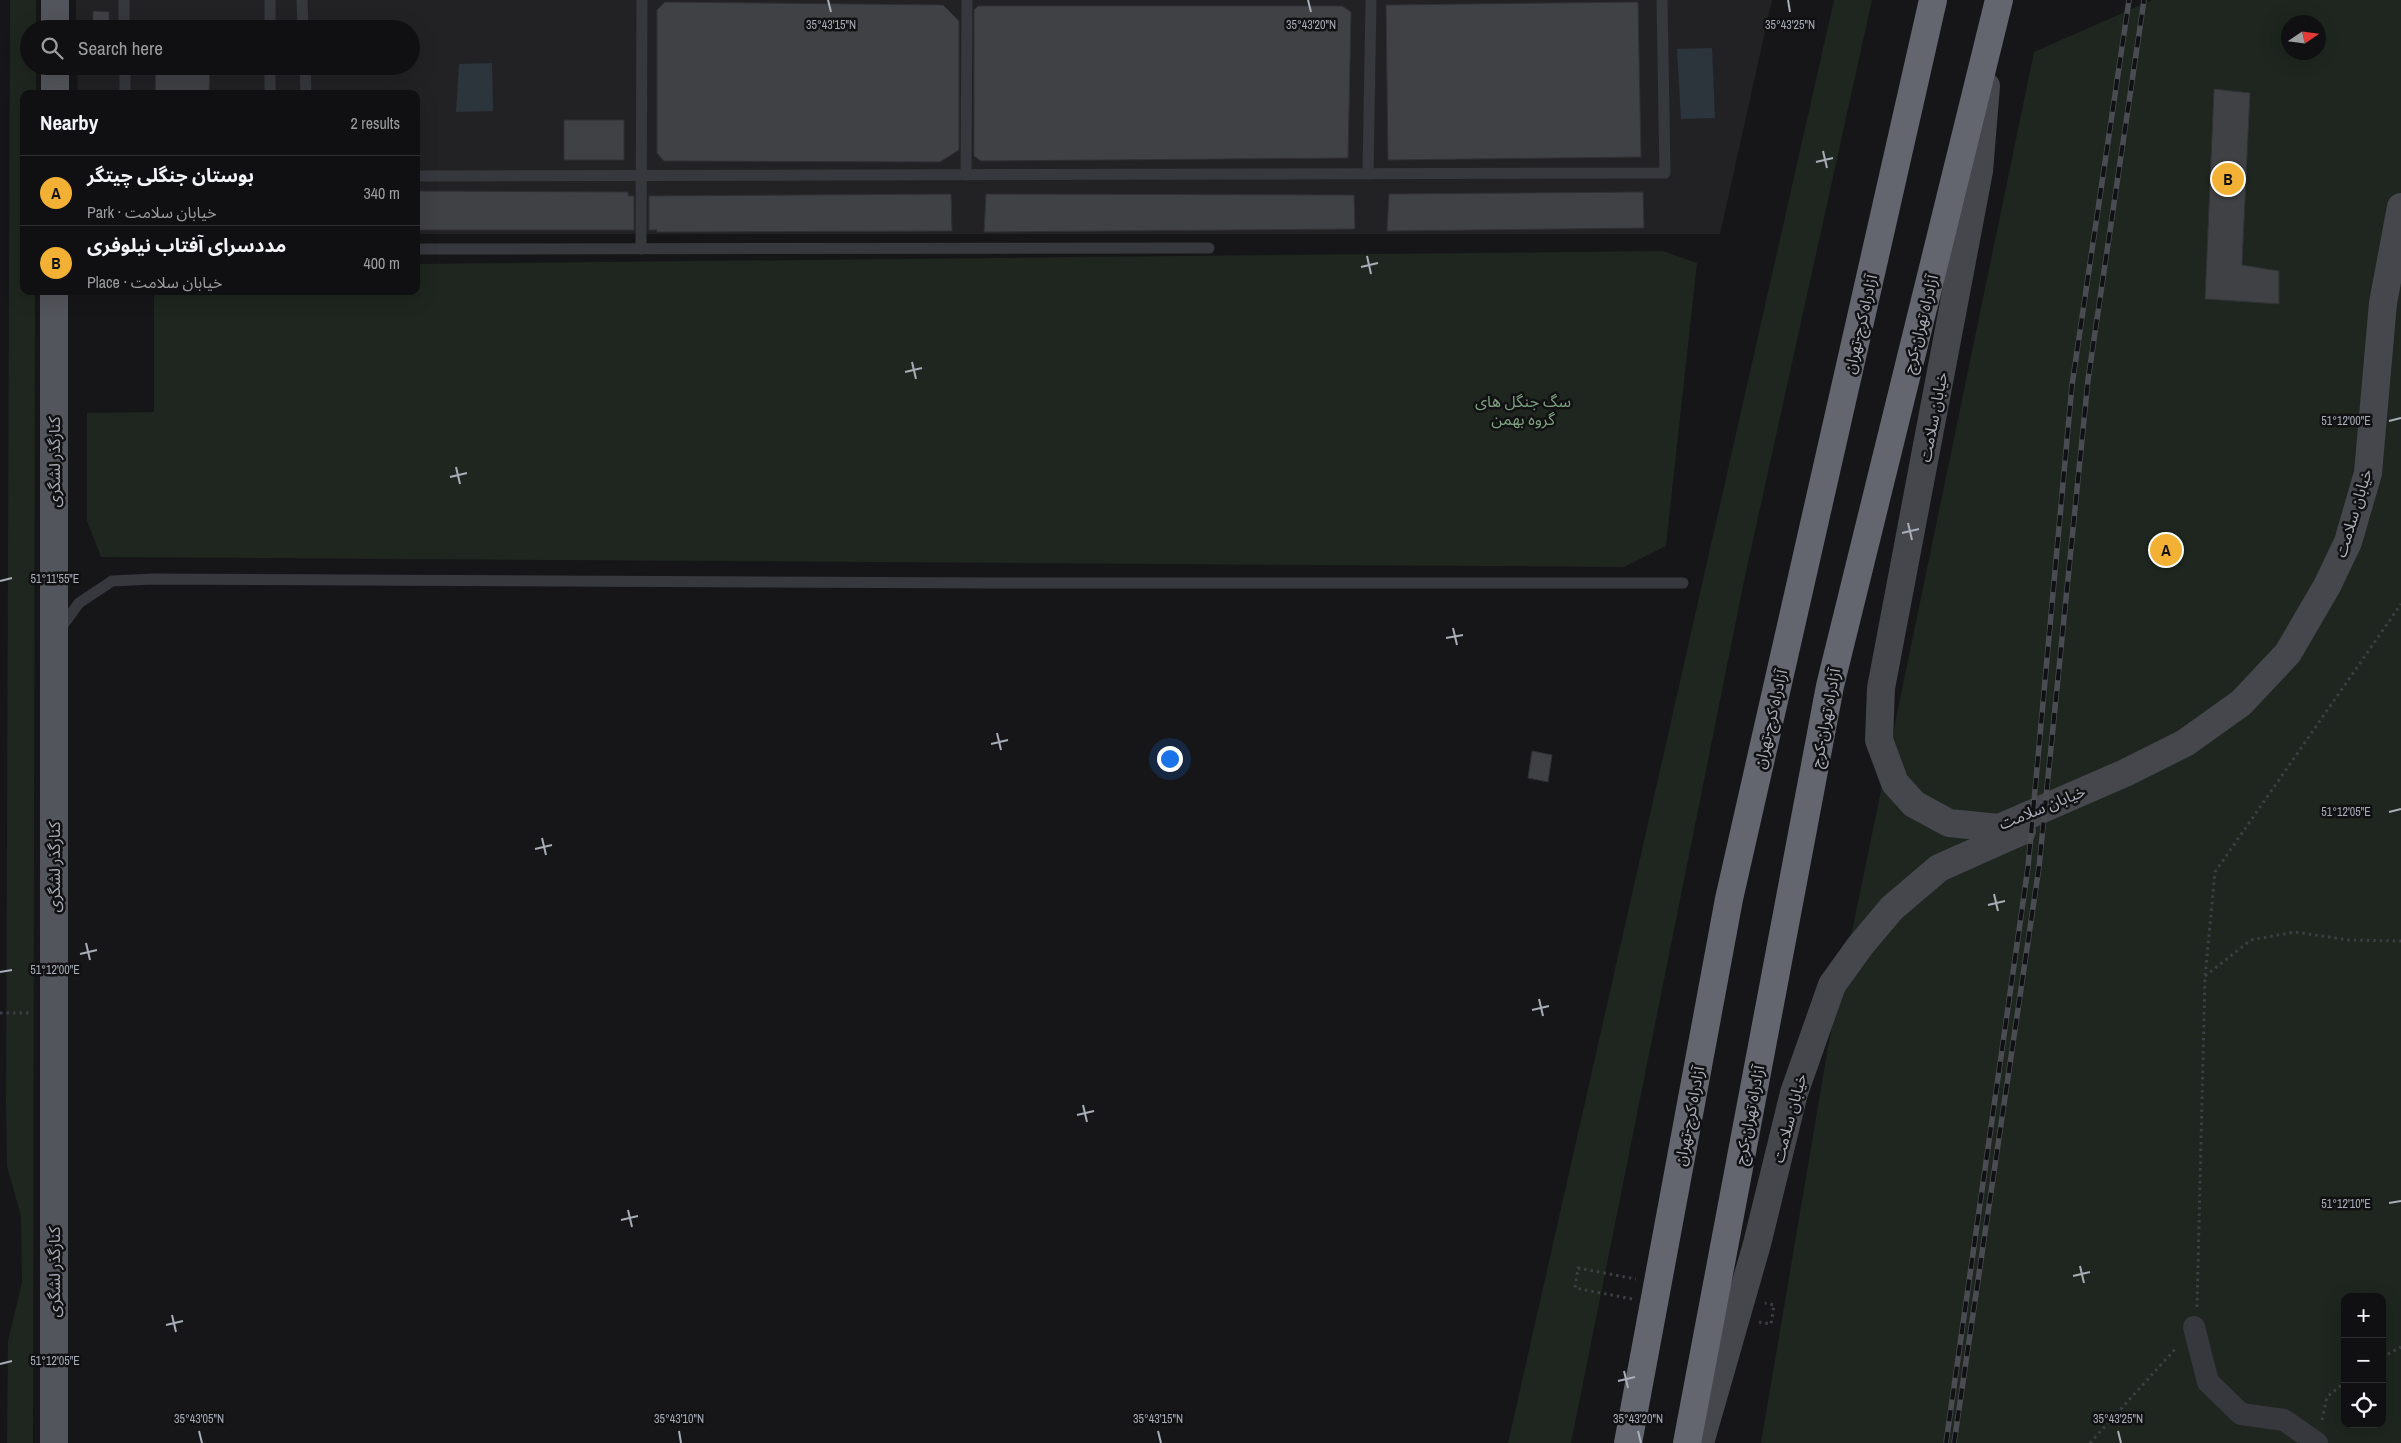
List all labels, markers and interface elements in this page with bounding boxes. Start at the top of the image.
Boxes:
north arrow [2281,15,2326,60]
text: 35°43'15"N [806,17,856,33]
text: 35°43'20"N [1286,17,1336,33]
text: 35°43'25"N [1765,17,1815,33]
search box [20,20,420,75]
icon: search [38,34,66,62]
text: Search here [78,35,163,61]
text: Nearby [40,108,98,137]
text: 2 results [350,112,400,134]
pin: B [2212,160,2244,198]
text: بوستان جنگلی چیتگر [87,162,254,188]
text: A [51,182,61,204]
text: 340 m [364,182,400,204]
text: Park · خیابان سلامت [87,201,217,223]
text: مددسرای آفتاب نیلوفری [87,232,286,258]
text: B [51,252,61,274]
text: 400 m [364,252,400,274]
text: Place · خیابان سلامت [87,271,222,293]
street label: آزادراه کرج-تهران [1838,271,1884,376]
street label: آزادراه تهران-کرج [1897,271,1945,376]
street label: خیابان سلامت [1913,370,1953,464]
park label: سگ جنگل های گروه بهمن [1475,390,1571,430]
text: 51°12'00"E [2321,413,2371,429]
street label: کنارگذر لشگری [43,416,65,507]
street label: خیابان سلامت [2329,466,2377,560]
pin: A [2150,531,2182,569]
text: 51°11'55"E [31,571,79,587]
street label: آزادراه تهران-کرج [1805,665,1848,770]
street label: آزادراه کرج-تهران [1748,666,1794,771]
your location [1157,746,1183,772]
street label: خیابان سلامت [1995,780,2089,834]
text: 51°12'05"E [2321,804,2371,820]
street label: کنارگذر لشگری [43,821,65,912]
text: 51°12'00"E [30,962,80,978]
street label: آزادراه تهران-کرج [1729,1062,1772,1167]
street label: آزادراه کرج-تهران [1669,1063,1712,1168]
street label: خیابان سلامت [1767,1071,1811,1165]
text: 51°12'10"E [2321,1196,2371,1212]
street label: کنارگذر لشگری [43,1226,65,1317]
map controls [2341,1293,2386,1428]
button: + [2341,1293,2386,1338]
button: − [2341,1338,2386,1383]
text: 51°12'05"E [30,1353,80,1369]
button: locate [2341,1383,2386,1428]
text: 35°43'05"N [174,1411,224,1427]
text: 35°43'10"N [654,1411,704,1427]
text: 35°43'15"N [1133,1411,1183,1427]
text: 35°43'20"N [1613,1411,1663,1427]
text: 35°43'25"N [2093,1411,2143,1427]

